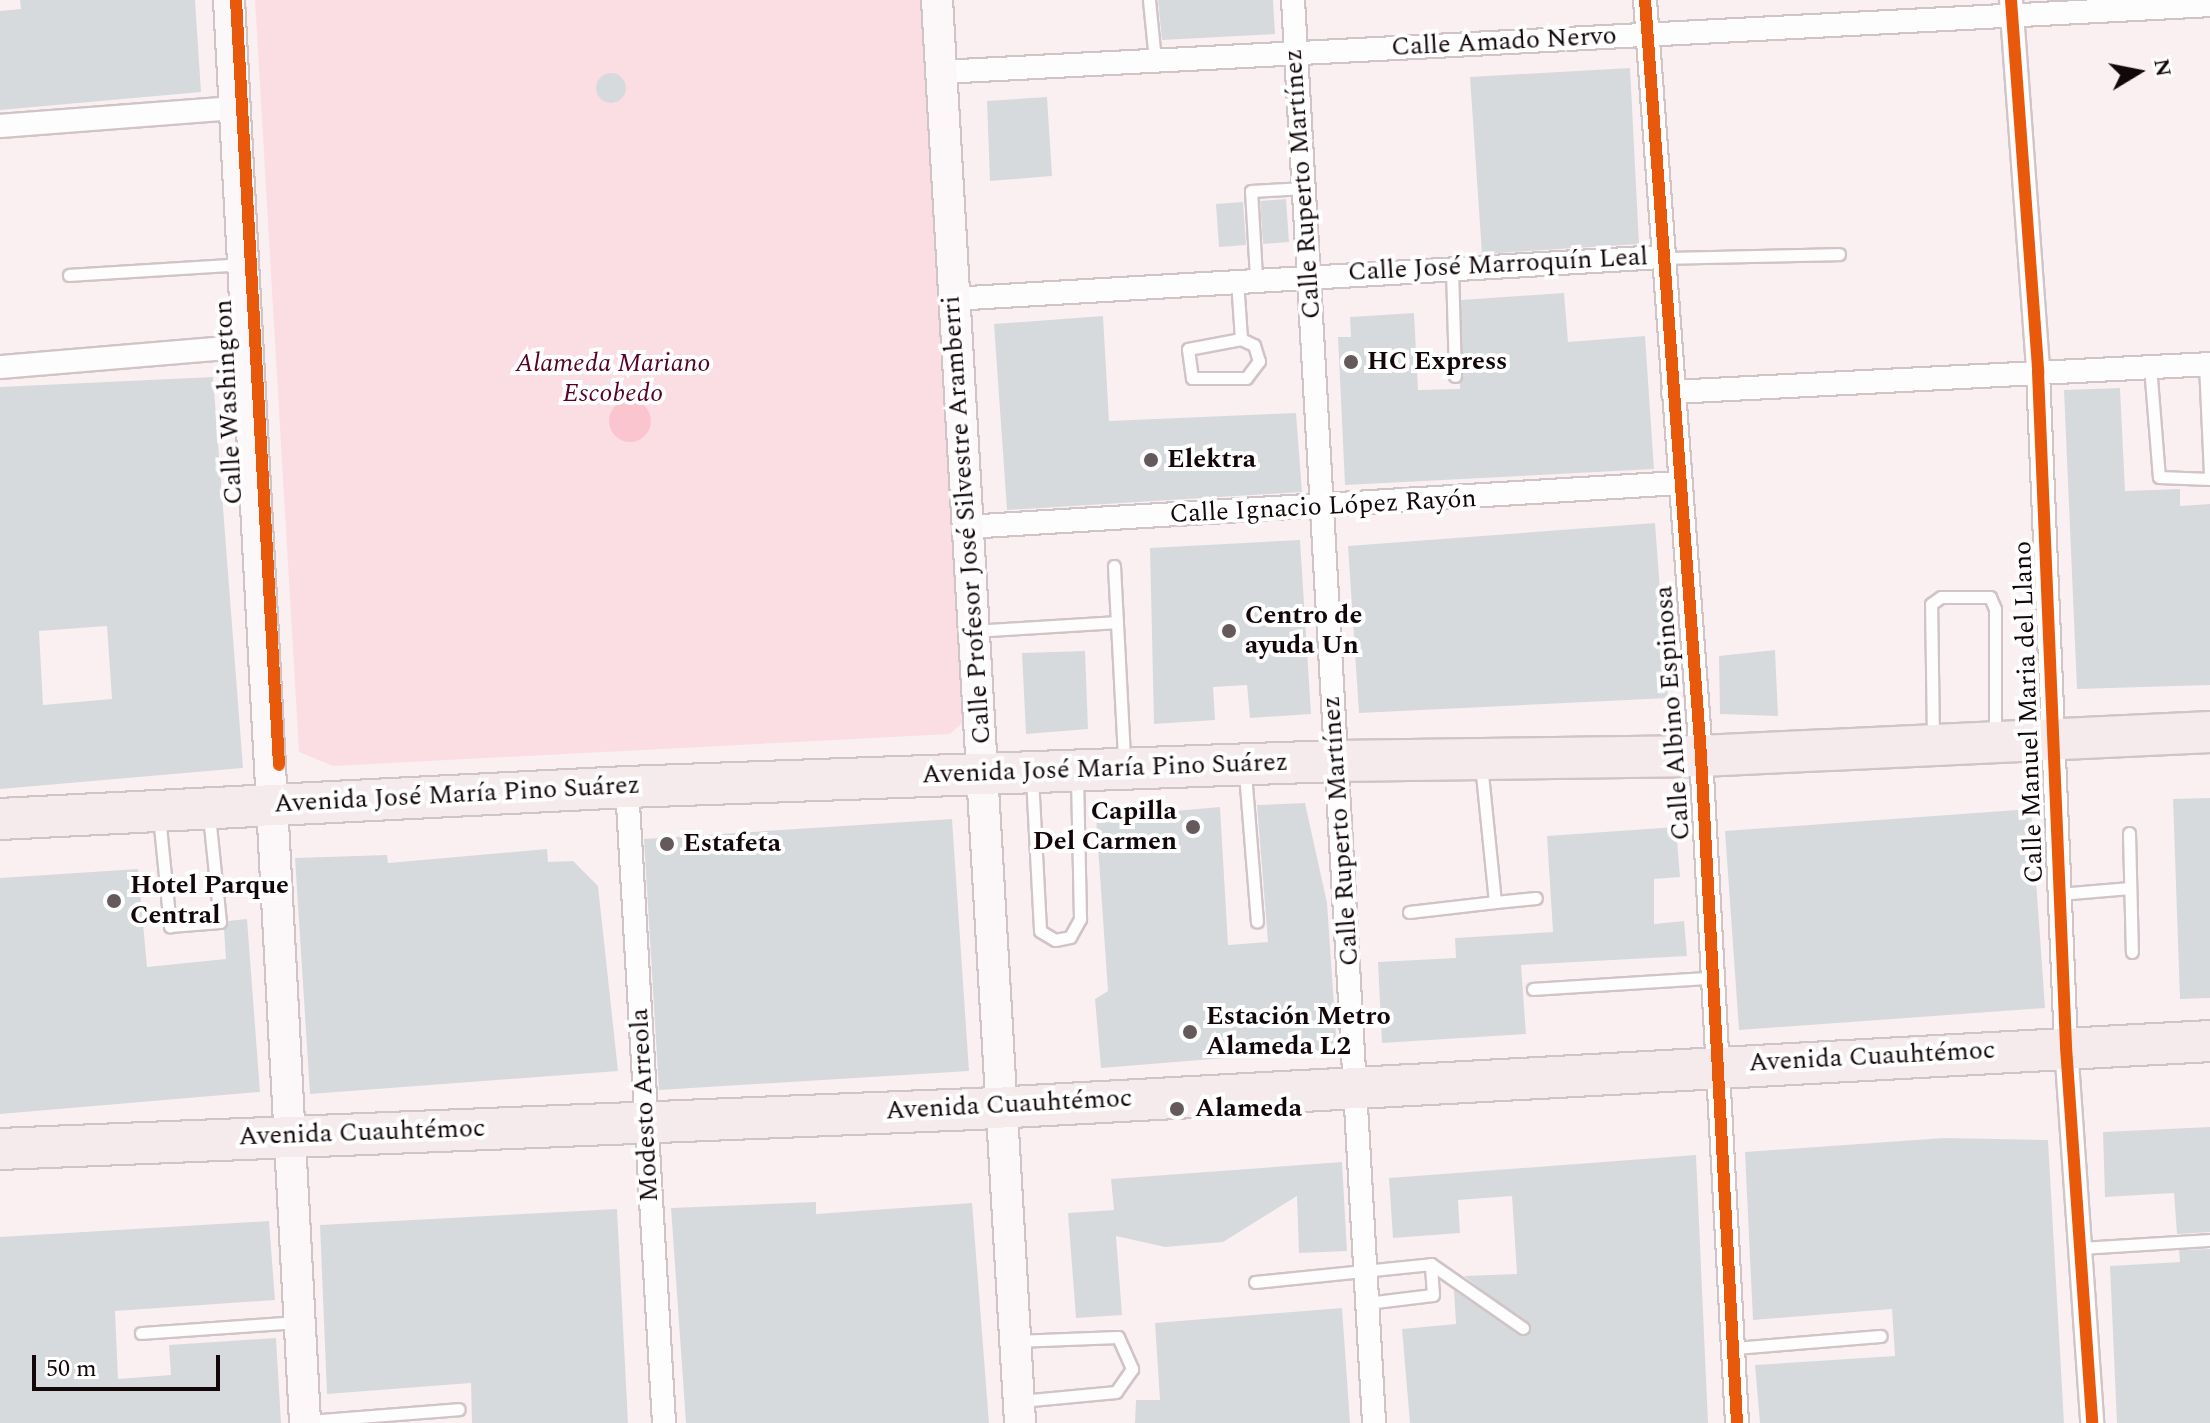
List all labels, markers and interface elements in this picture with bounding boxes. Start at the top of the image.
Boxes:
street label: Calle Amado Nervo [1391,21,1617,63]
north arrow [2098,32,2178,112]
street label: Calle Ruperto Martínez [1278,48,1328,320]
text: N [2144,56,2180,79]
street label: Calle José Marroquín Leal [1347,242,1649,288]
street label: Calle Profesor José Silvestre Aramberri [936,295,998,745]
street label: Calle Washington [208,299,250,505]
place label: HC Express [1367,346,1507,378]
park label: Alameda Mariano Escobedo [516,348,710,410]
marker: HC Express [1342,353,1360,371]
place label: Elektra [1167,444,1256,476]
marker: Elektra [1142,451,1160,469]
street label: Calle Ignacio López Rayón [1169,483,1477,531]
street label: Calle Manuel Maria del Llano [2007,540,2051,884]
street label: Calle Albino Espinosa [1649,585,1697,841]
place label: Centro de ayuda Un [1245,600,1362,662]
marker: Centro de ayuda Un [1220,622,1238,640]
street label: Calle Ruperto Martínez [1316,695,1366,967]
street label: Avenida José María Pino Suárez [921,747,1289,791]
street label: Avenida José María Pino Suárez [273,770,641,820]
place label: Capilla Del Carmen [1033,796,1177,858]
marker: Capilla Del Carmen [1184,818,1202,836]
place label: Estafeta [683,828,781,860]
marker: Estafeta [658,835,676,853]
place label: Hotel Parque Central [130,870,289,932]
marker: Hotel Parque Central [105,892,123,910]
place label: Estación Metro Alameda L2 [1206,1001,1391,1062]
street label: Modesto Arreola [624,1007,666,1203]
marker: Estación Metro Alameda L2 [1181,1023,1199,1041]
street label: Avenida Cuauhtémoc [1748,1035,1996,1079]
street label: Avenida Cuauhtémoc [885,1083,1133,1127]
place label: Alameda [1195,1093,1302,1125]
marker: Alameda [1166,1098,1188,1120]
street label: Avenida Cuauhtémoc [238,1113,486,1153]
scale bar [36,1339,224,1389]
text: 50 m [46,1351,97,1387]

